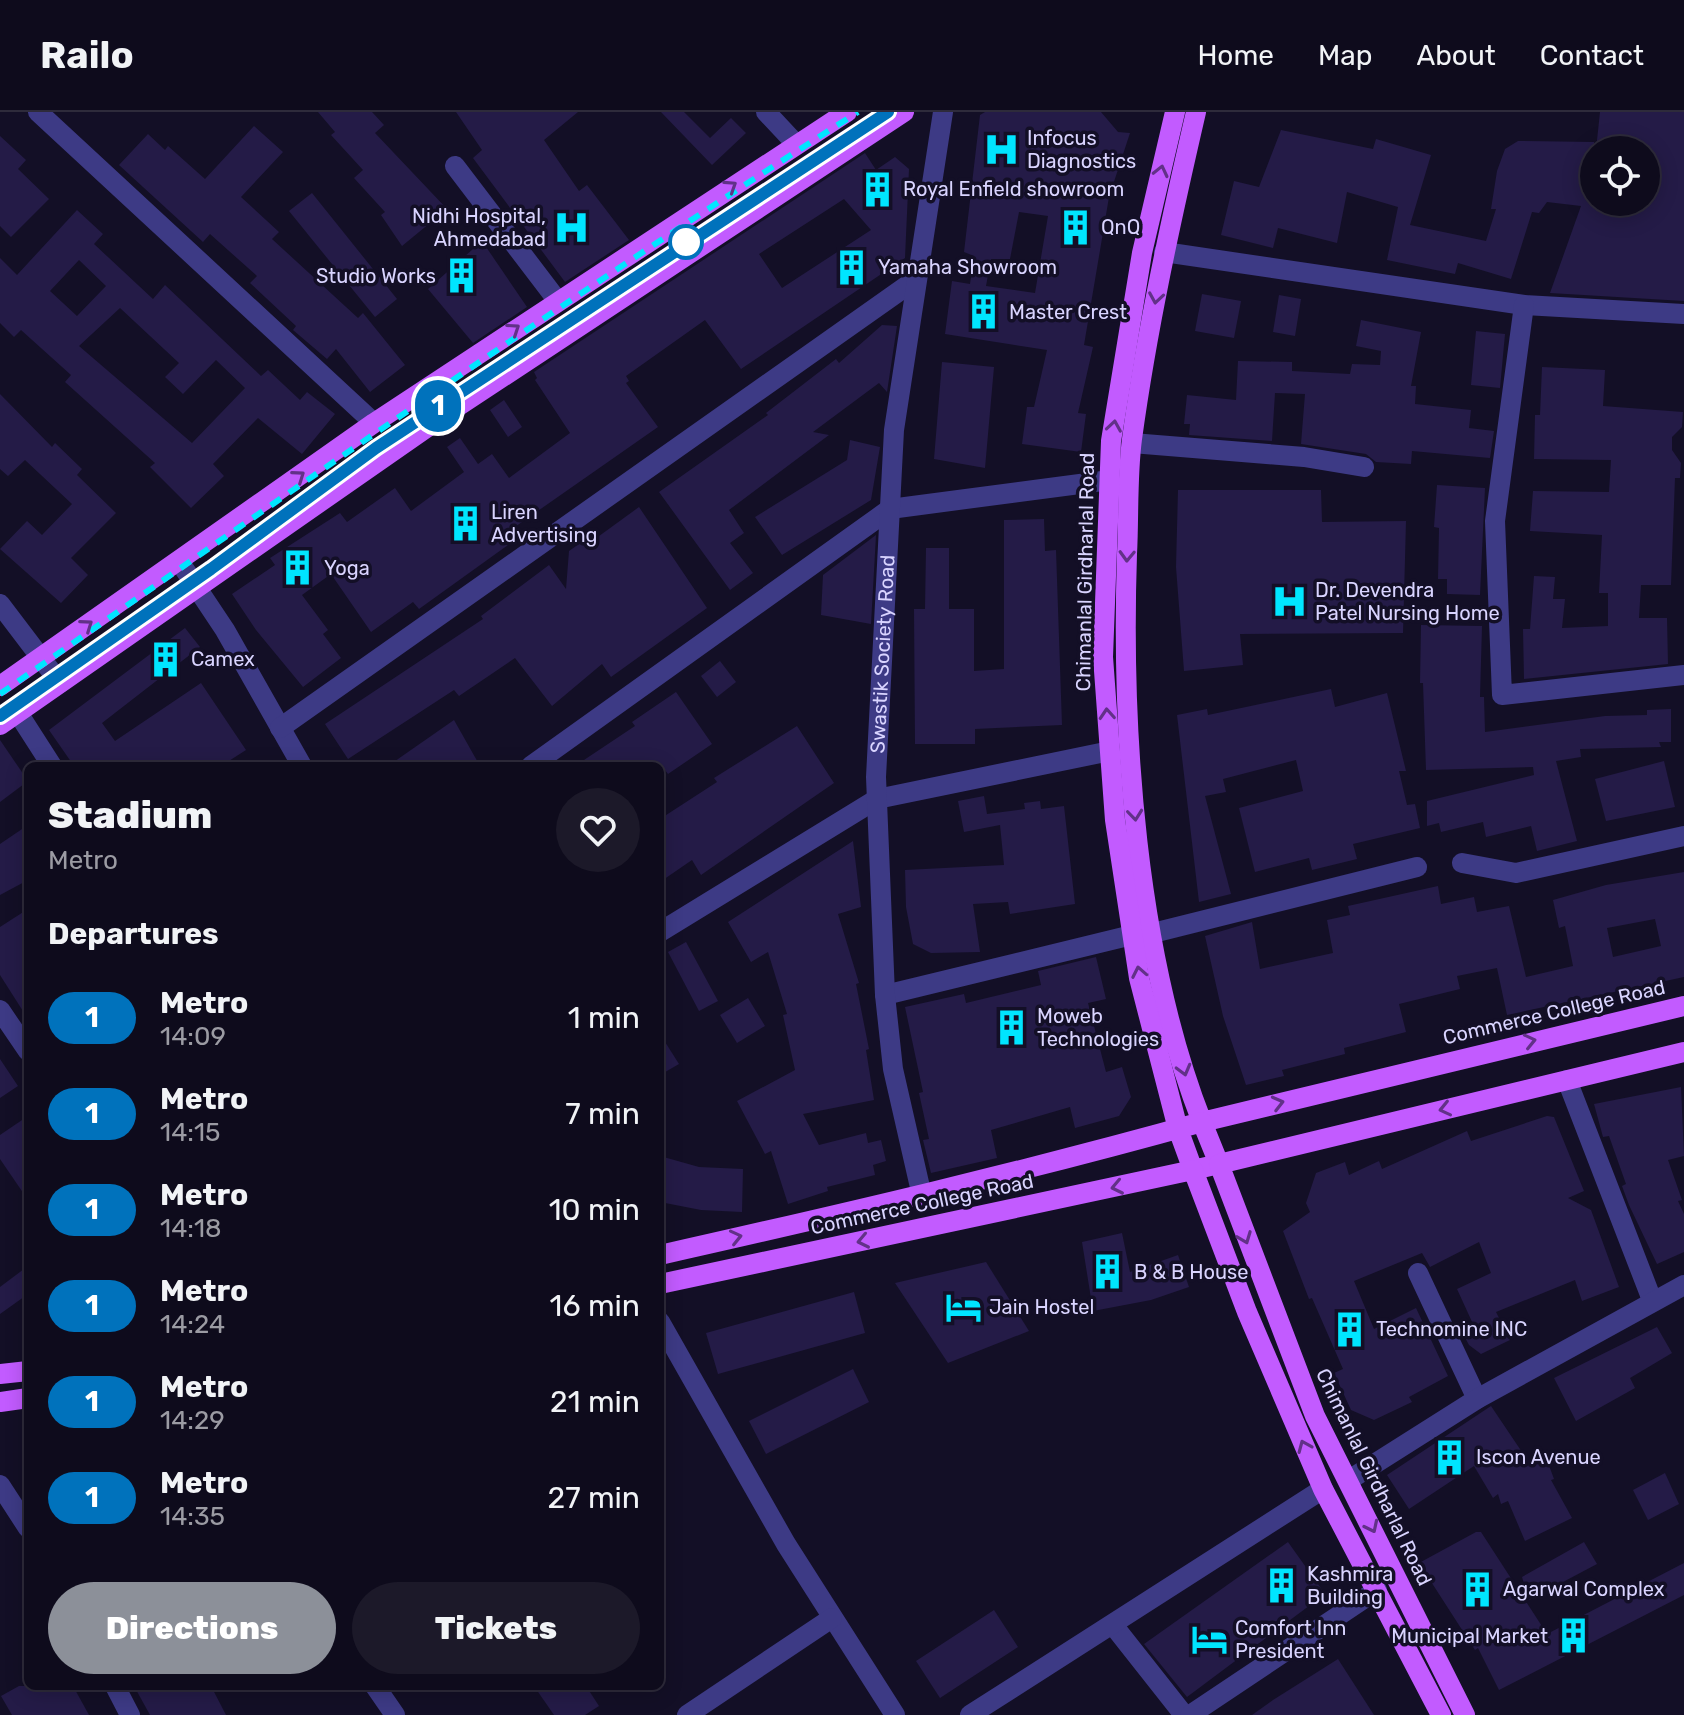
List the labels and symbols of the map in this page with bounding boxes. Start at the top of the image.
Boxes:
place label: Infocus Diagnostics [1027,126,1136,173]
hospital icon: Infocus Diagnostics [982,131,1020,169]
one-way arrow [1152,165,1169,178]
building icon: Royal Enfield showroom [858,170,896,208]
place label: Royal Enfield showroom [903,177,1124,201]
one-way arrow [723,181,737,196]
place label: Nidhi Hospital, Ahmedabad [412,204,546,251]
building icon: QnQ [1056,208,1094,246]
hospital icon: Nidhi Hospital, Ahmedabad [553,209,591,247]
place label: QnQ [1101,215,1140,239]
unlabelled marker [669,225,703,259]
building icon: Yamaha Showroom [833,248,871,286]
place label: Yamaha Showroom [878,255,1057,279]
building icon: Studio Works [443,257,481,295]
place label: Studio Works [316,264,436,288]
one-way arrow [1148,291,1165,304]
building icon: Master Crest [964,293,1002,331]
place label: Master Crest [1009,300,1127,324]
one-way arrow [505,324,520,339]
line badge: 1 [412,380,464,432]
one-way arrow [1105,420,1122,433]
street label: Chimanlal Girdharlal Road [1071,453,1099,691]
one-way arrow [291,471,305,486]
place label: Liren Advertising [491,500,597,547]
building icon: Liren Advertising [446,505,484,543]
building icon: Yoga [279,549,317,587]
one-way arrow [1119,550,1136,563]
street label: Swastik Society Road [865,554,900,754]
place label: Yoga [324,556,370,580]
place label: Dr. Devendra Patel Nursing Home [1315,578,1500,625]
hospital icon: Dr. Devendra Patel Nursing Home [1270,583,1308,621]
one-way arrow [78,620,92,635]
building icon: Camex [146,640,184,678]
place label: Camex [191,647,255,671]
one-way arrow [1099,707,1116,720]
one-way arrow [1127,809,1144,822]
one-way arrow [1131,965,1148,979]
street label: Commerce College Road [1441,975,1667,1049]
place label: Moweb Technologies [1037,1004,1159,1051]
building icon: Moweb Technologies [992,1009,1030,1047]
one-way arrow [1523,1033,1537,1050]
one-way arrow [1175,1063,1192,1076]
one-way arrow [1270,1095,1284,1112]
one-way arrow [1438,1100,1452,1117]
street label: Commerce College Road [808,1169,1036,1239]
one-way arrow [1111,1178,1124,1195]
one-way arrow [729,1230,742,1247]
one-way arrow [1235,1230,1252,1244]
one-way arrow [856,1232,870,1249]
building icon: B & B House [1089,1253,1127,1291]
place label: B & B House [1134,1260,1249,1284]
hotel icon: Jain Hostel [944,1288,982,1326]
place label: Jain Hostel [989,1295,1094,1319]
building icon: Technomine INC [1331,1310,1369,1348]
place label: Technomine INC [1376,1317,1527,1341]
street label: Chimanlal Girdharlal Road [1311,1365,1437,1589]
building icon: Iscon Avenue [1431,1438,1469,1476]
one-way arrow [1298,1440,1314,1454]
place label: Iscon Avenue [1476,1445,1601,1469]
one-way arrow [1362,1518,1378,1533]
place label: Kashmira Building [1307,1562,1393,1609]
building icon: Kashmira Building [1262,1567,1300,1605]
building icon: Agarwal Complex [1458,1570,1496,1608]
place label: Agarwal Complex [1503,1577,1665,1601]
place label: Comfort Inn President [1235,1616,1346,1663]
building icon: Municipal Market [1555,1617,1593,1655]
hotel icon: Comfort Inn President [1190,1621,1228,1659]
place label: Municipal Market [1391,1624,1548,1648]

